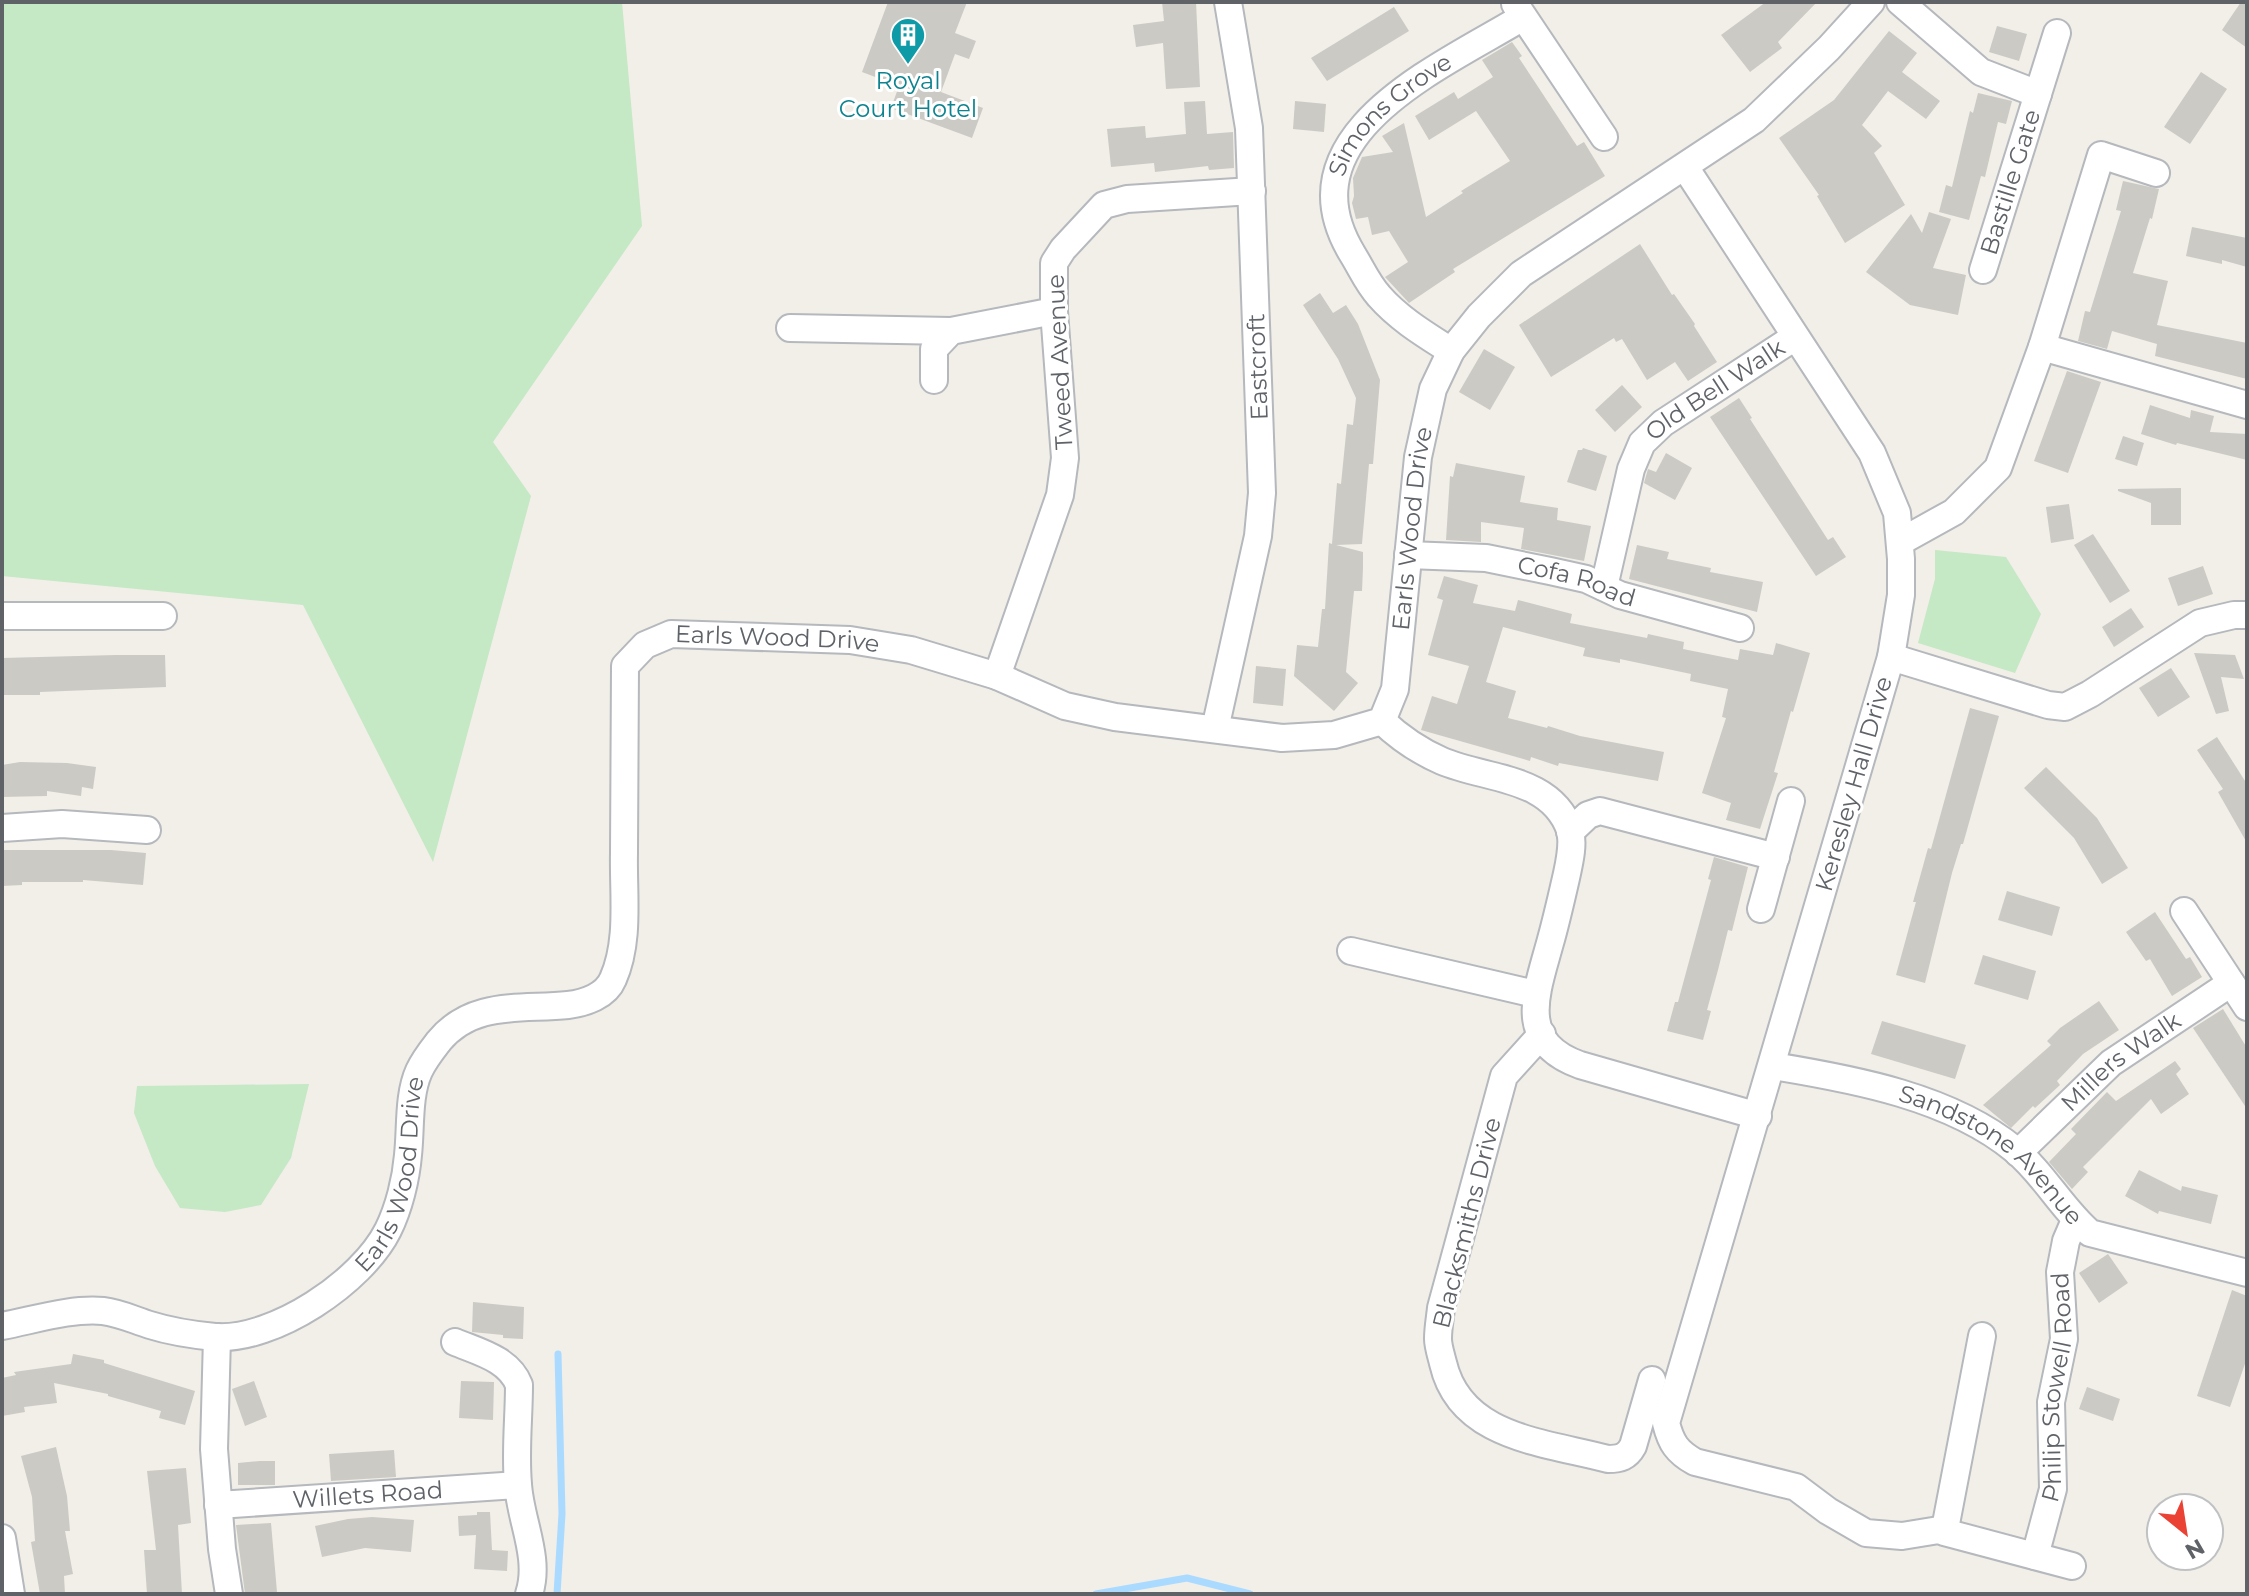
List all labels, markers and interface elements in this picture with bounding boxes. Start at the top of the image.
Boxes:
building icon: Royal Court Hotel [889,16,927,66]
street label: Simons Grove [1322,47,1457,180]
place label: Royal Court Hotel [839,66,977,123]
street label: Bastille Gate [1974,106,2046,258]
street label: Tweed Avenue [1040,273,1079,451]
street label: Eastcroft [1241,313,1274,421]
street label: Old Bell Walk [1639,332,1791,446]
street label: Earls Wood Drive [1386,424,1438,632]
street label: Cofa Road [1515,550,1639,613]
street label: Earls Wood Drive [674,619,882,659]
street label: Keresley Hall Drive [1809,673,1898,895]
street label: Millers Walk [2055,1005,2187,1117]
street label: Earls Wood Drive [348,1073,430,1278]
street label: Sandstone Avenue [1895,1078,2089,1231]
street label: Blacksmiths Drive [1426,1114,1507,1331]
street label: Philip Stowell Road [2035,1271,2078,1505]
street label: Willets Road [291,1475,444,1514]
north arrow [2145,1492,2225,1572]
text: N [2180,1533,2209,1565]

